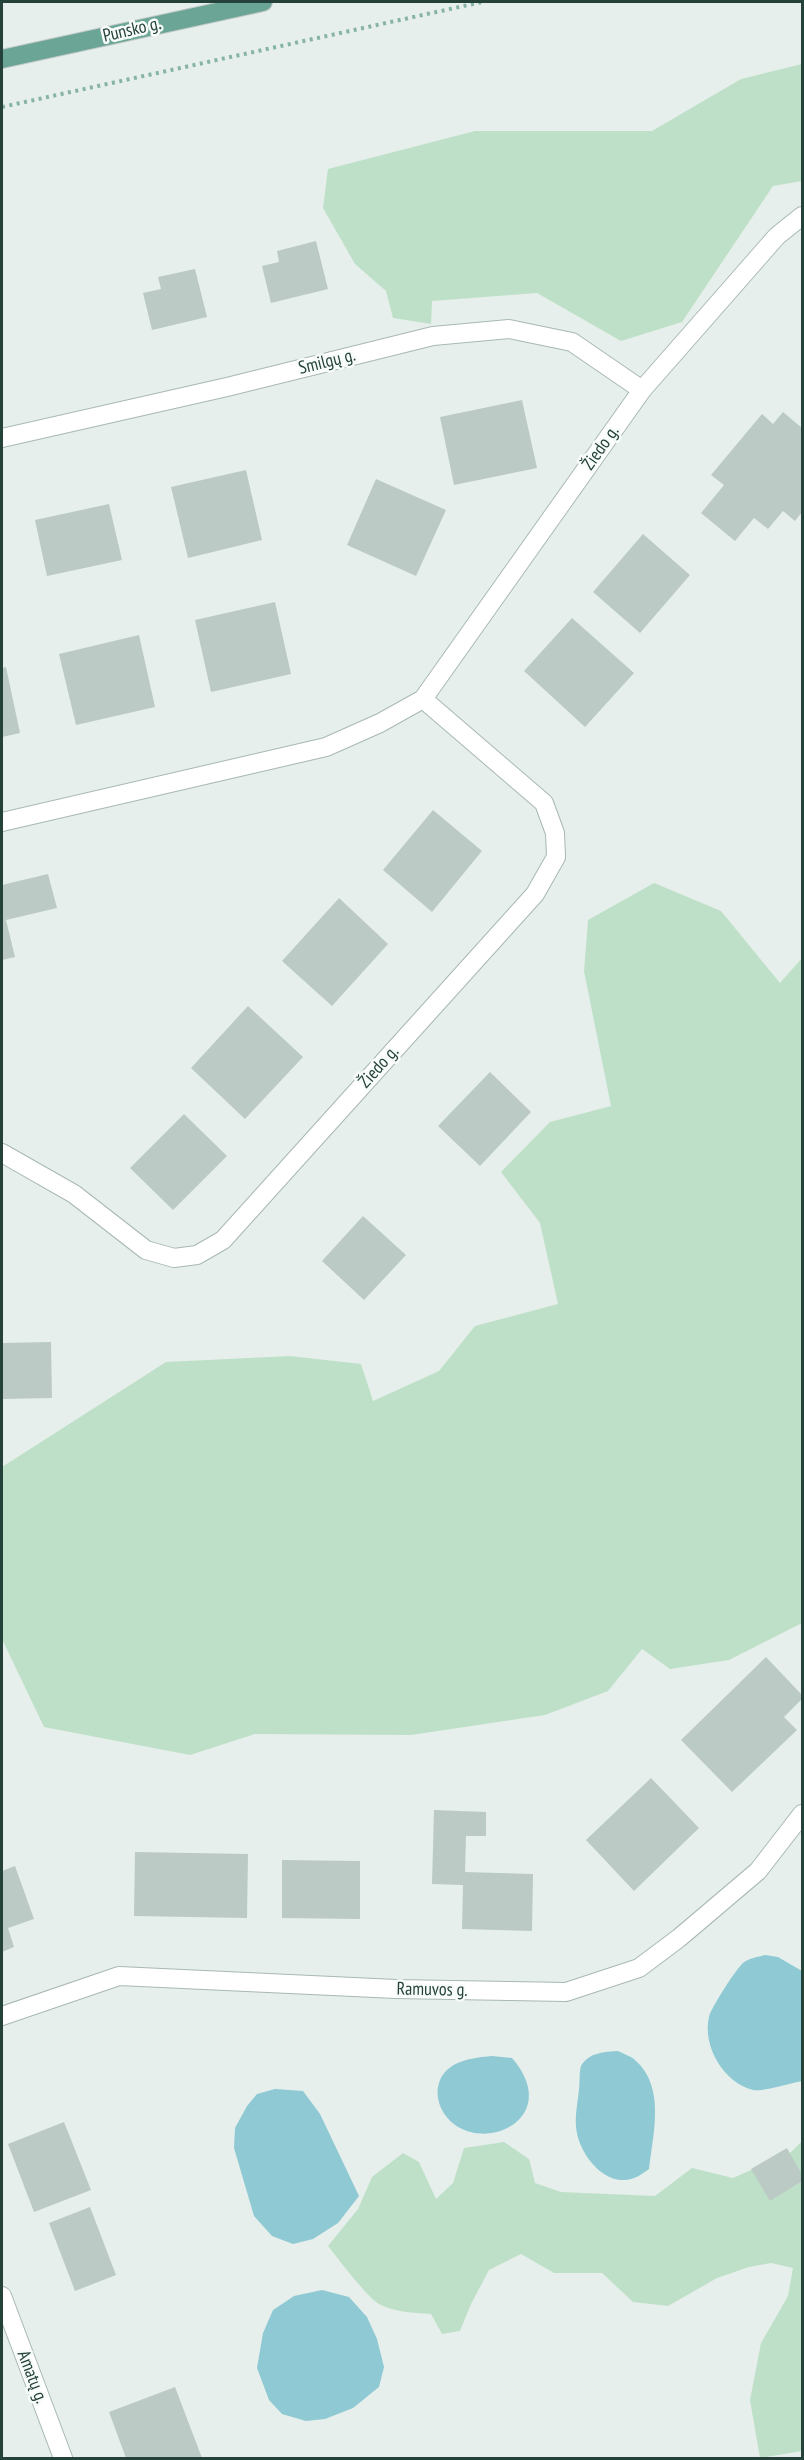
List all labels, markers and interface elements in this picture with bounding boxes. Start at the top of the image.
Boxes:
street label: Punsko g. [101,13,163,47]
street label: Smilgų g. [296,345,358,379]
street label: Žiedo g. [578,421,624,475]
street label: Žiedo g. [354,1041,404,1093]
street label: Ramuvos g. [396,1979,468,2001]
street label: Amatų g. [12,2347,52,2407]

